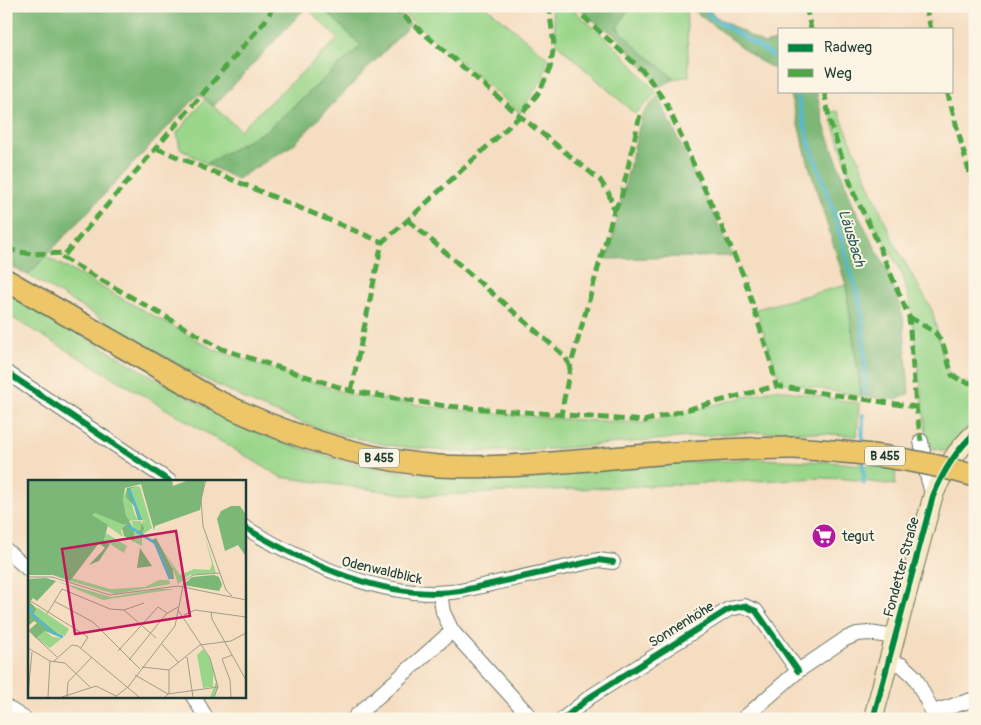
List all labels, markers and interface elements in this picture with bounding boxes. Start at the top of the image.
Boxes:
legend [778,28,954,92]
text: Radweg [824,38,872,57]
text: Weg [824,64,852,83]
water label: Läusbach [834,207,869,270]
road number: B 455 [865,446,905,466]
road number: B 455 [359,448,399,468]
inset map [28,480,245,698]
street label: Fondetter Straße [880,515,923,619]
supermarket icon: tegut [811,523,837,549]
place label: tegut [841,528,875,545]
street label: Odenwaldblick [340,553,424,588]
street label: Sonnenhöhe [646,598,717,651]

